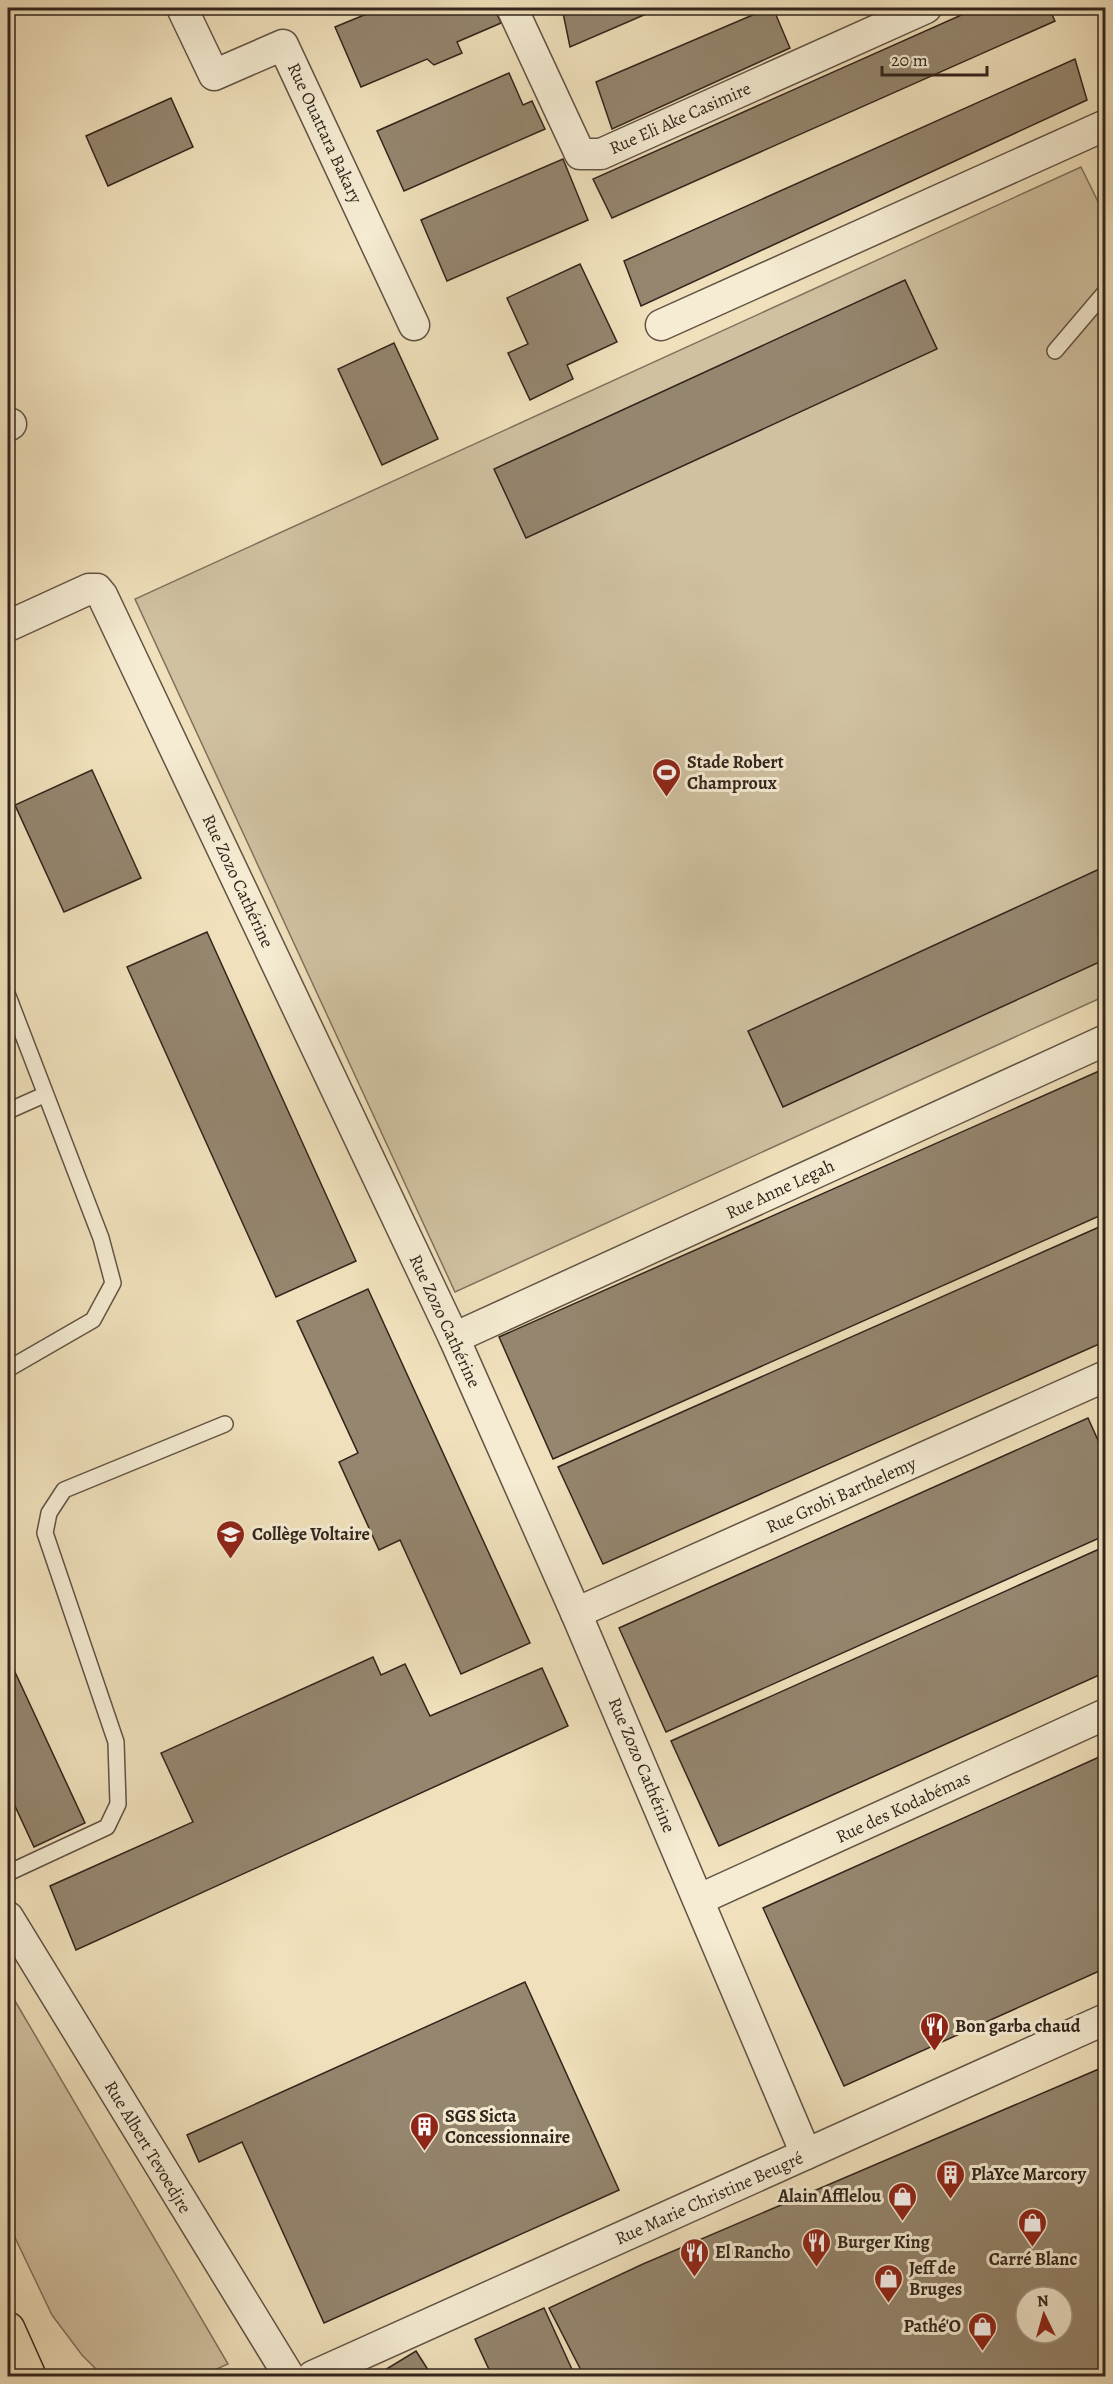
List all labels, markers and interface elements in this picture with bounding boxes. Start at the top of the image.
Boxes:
scale bar [882,39,987,77]
text: 20 m [891,48,928,72]
street label: Rue Ouattara Bakary [282,59,369,208]
street label: Rue Eli Ake Casimire [605,76,755,160]
place label: Stade Robert Champroux [687,750,784,795]
sports icon: Stade Robert Champroux [650,756,682,798]
street label: Rue Zozo Cathérine [197,810,279,952]
street label: Rue Anne Legah [722,1153,838,1225]
street label: Rue Zozo Cathérine [404,1250,486,1392]
street label: Rue Grobi Barthelemy [762,1451,921,1539]
school or university icon: Collège Voltaire [215,1518,247,1560]
place label: Collège Voltaire [252,1522,370,1546]
street label: Rue Zozo Cathérine [603,1694,681,1836]
street label: Rue des Kodabémas [832,1765,974,1849]
restaurant icon: Bon garba chaud [918,2010,950,2052]
place label: Bon garba chaud [955,2014,1081,2038]
street label: Rue Albert Tevoedjre [99,2076,197,2218]
place label: SGS Sicta Concessionnaire [445,2104,570,2149]
building icon: SGS Sicta Concessionnaire [408,2110,440,2152]
street label: Rue Marie Christine Beugré [611,2146,807,2250]
building icon: PlaYce Marcory [934,2158,966,2200]
place label: PlaYce Marcory [971,2162,1087,2186]
shop icon: Alain Afflelou [886,2180,918,2222]
place label: Alain Afflelou [777,2184,881,2208]
shop icon: Carré Blanc [1017,2206,1049,2248]
restaurant icon: Burger King [800,2226,832,2268]
place label: Burger King [837,2230,931,2254]
restaurant icon: El Rancho [678,2236,710,2278]
place label: El Rancho [715,2240,791,2264]
place label: Carré Blanc [989,2247,1077,2271]
place label: Jeff de Bruges [909,2256,962,2301]
shop icon: Jeff de Bruges [872,2262,904,2304]
north arrow [1014,2285,1074,2345]
text: N [1036,2290,1050,2313]
shop icon: Pathé'O [966,2310,998,2352]
place label: Pathé'O [904,2314,961,2338]

